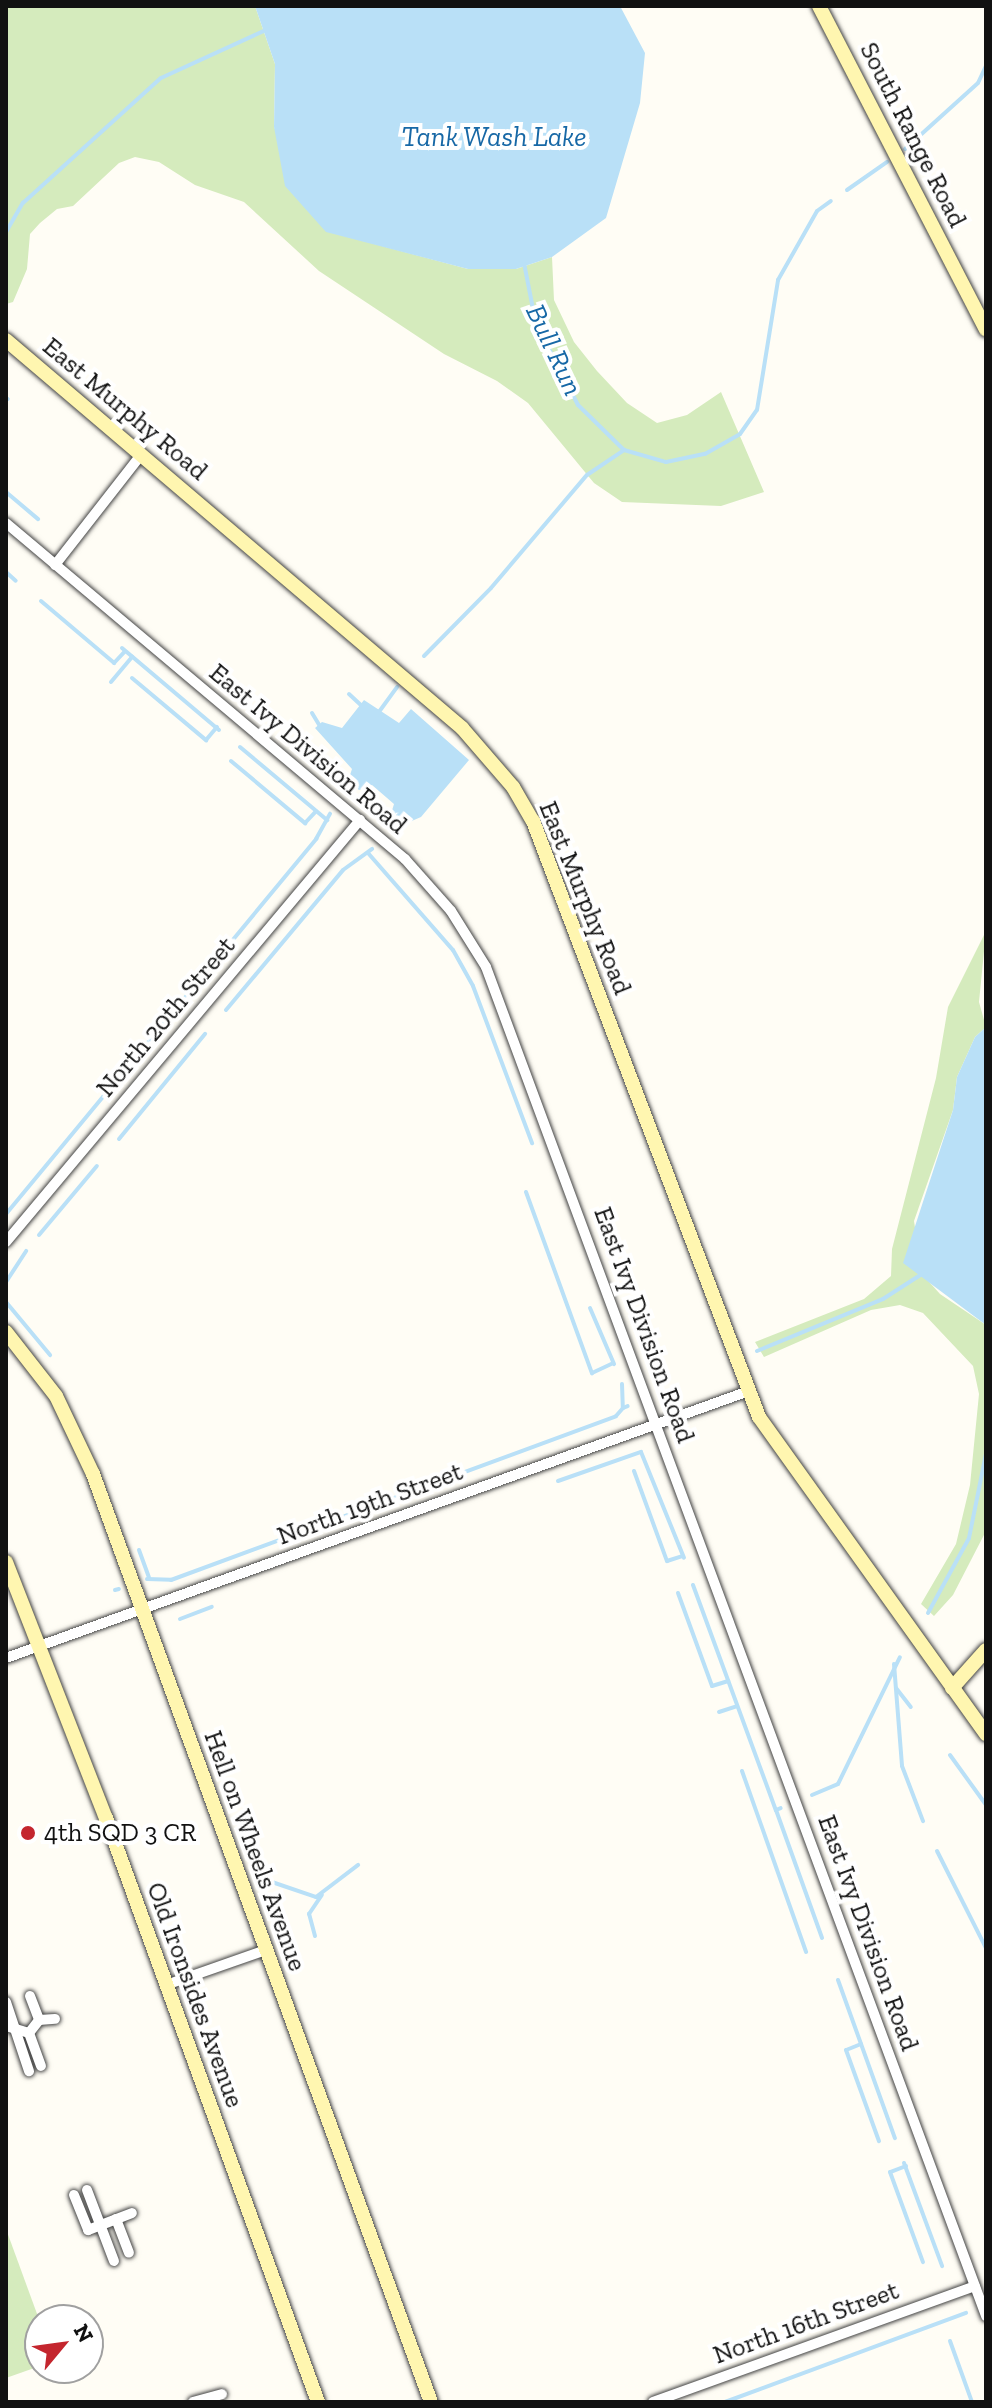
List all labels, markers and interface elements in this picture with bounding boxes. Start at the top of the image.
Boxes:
street label: South Range Road [853,37,973,233]
water label: Tank Wash Lake [401,120,587,154]
water label: Bull Run [518,299,590,401]
street label: East Murphy Road [36,331,214,487]
street label: East Ivy Division Road [203,657,413,841]
street label: East Murphy Road [532,797,638,999]
street label: North 20th Street [90,930,242,1104]
street label: East Ivy Division Road [587,1203,701,1447]
street label: North 19th Street [273,1456,467,1552]
street label: Hell on Wheels Avenue [197,1726,313,1976]
street label: East Ivy Division Road [811,1811,925,2055]
place label: 4th SQD 3 CR [44,1817,196,1849]
marker: 4th SQD 3 CR [19,1824,37,1842]
street label: Old Ironsides Avenue [140,1878,250,2112]
street label: North 16th Street [709,2275,903,2371]
north arrow [24,2304,104,2384]
text: N [68,2319,100,2347]

